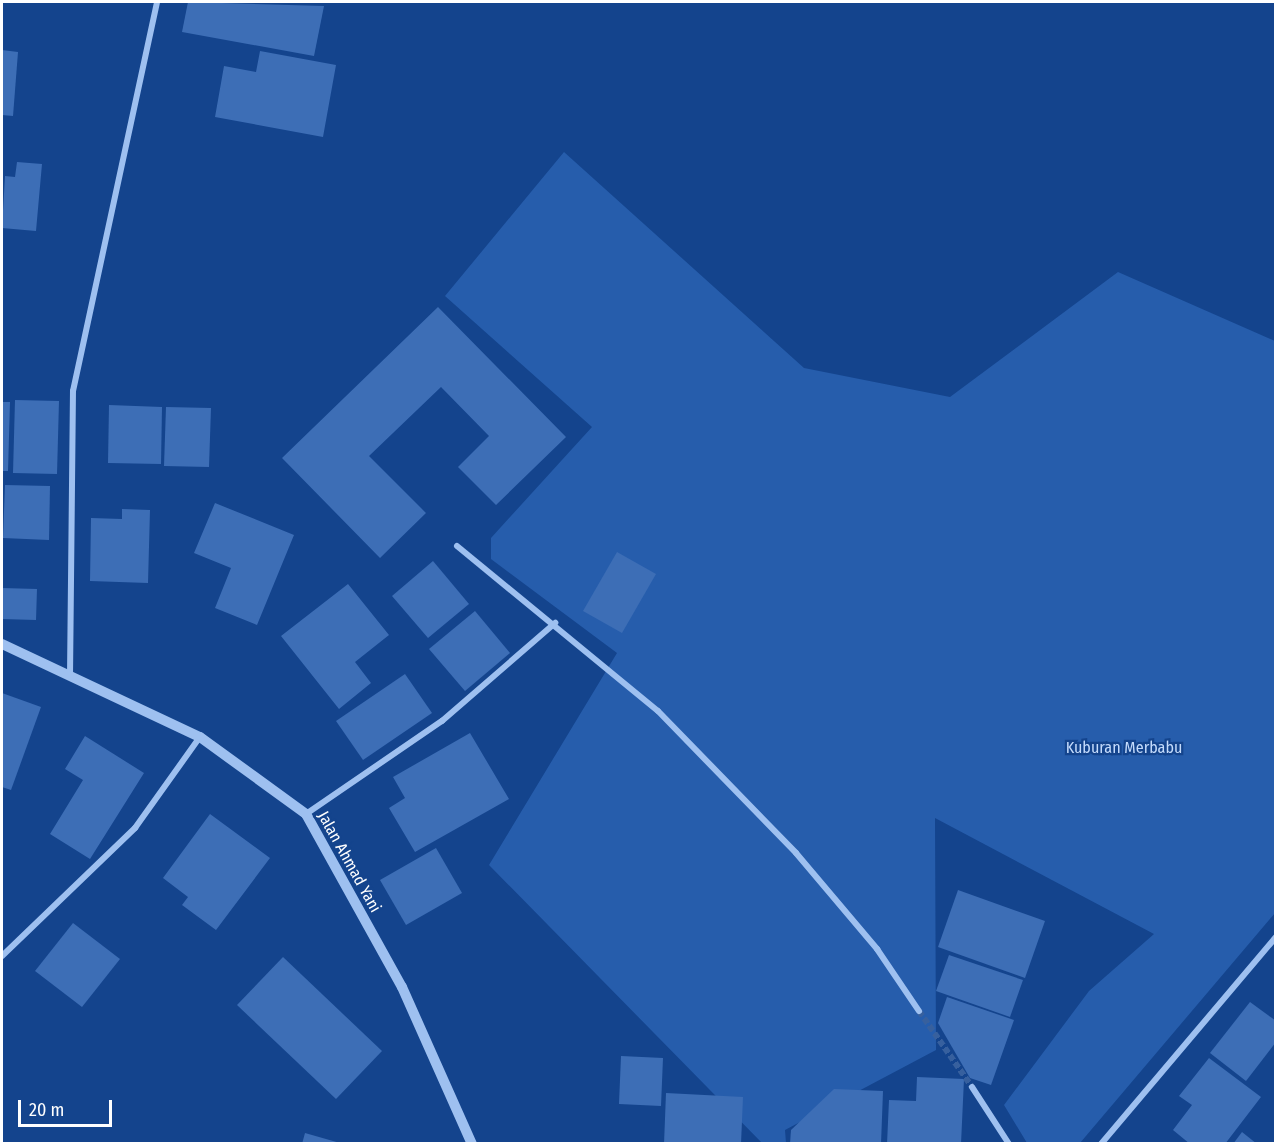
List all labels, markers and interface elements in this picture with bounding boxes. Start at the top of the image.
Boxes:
park label: Kuburan Merbabu [1066,738,1182,758]
street label: Jalan Ahmad Yani [313,808,385,916]
scale bar [21,1088,116,1126]
text: 20 m [29,1099,64,1121]

